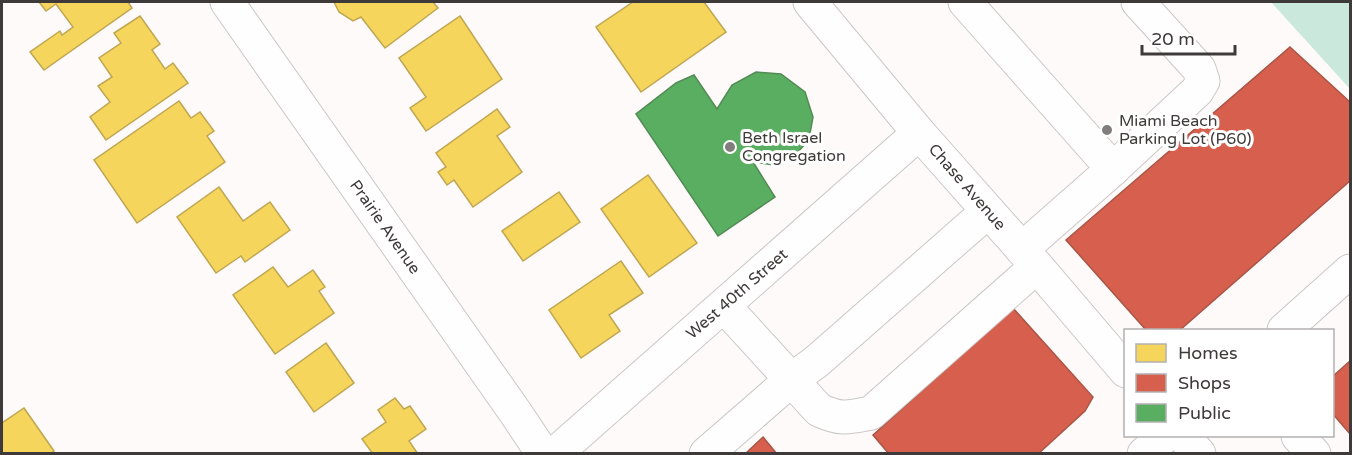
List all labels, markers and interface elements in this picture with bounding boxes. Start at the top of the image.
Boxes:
scale bar [1142,18,1235,56]
text: 20 m [1151,28,1195,50]
place label: Miami Beach Parking Lot (P60) [1119,111,1251,149]
marker: Miami Beach Parking Lot (P60) [1100,123,1114,137]
place label: Beth Israel Congregation [742,128,846,166]
marker: Beth Israel Congregation [723,140,737,154]
street label: Chase Avenue [924,140,1010,234]
street label: Prairie Avenue [345,176,425,278]
street label: West 40th Street [682,244,792,344]
legend [1124,329,1334,437]
text: Homes [1178,342,1238,364]
text: Shops [1178,372,1231,394]
text: Public [1178,402,1231,424]

